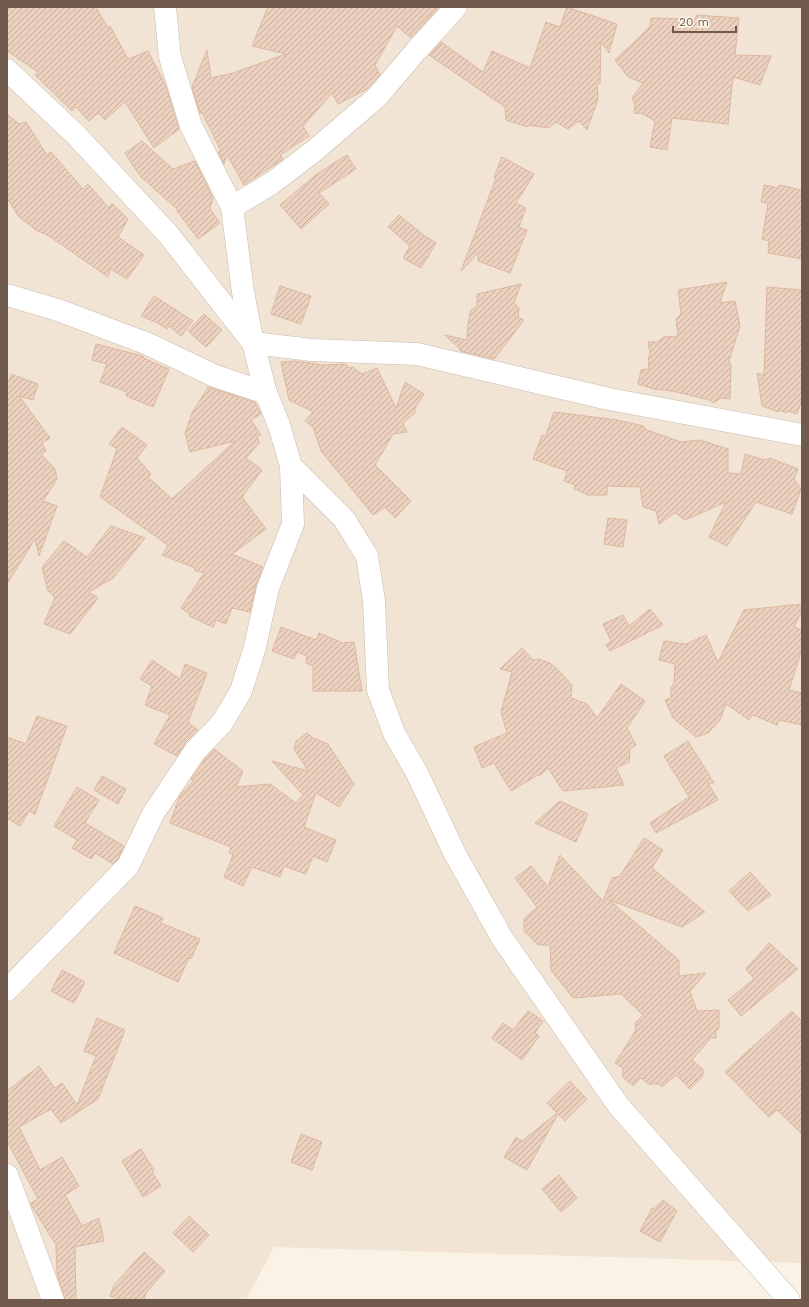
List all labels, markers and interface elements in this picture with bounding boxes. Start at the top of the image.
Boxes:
scale bar [673,8,736,34]
text: 20 m [679,15,709,29]

